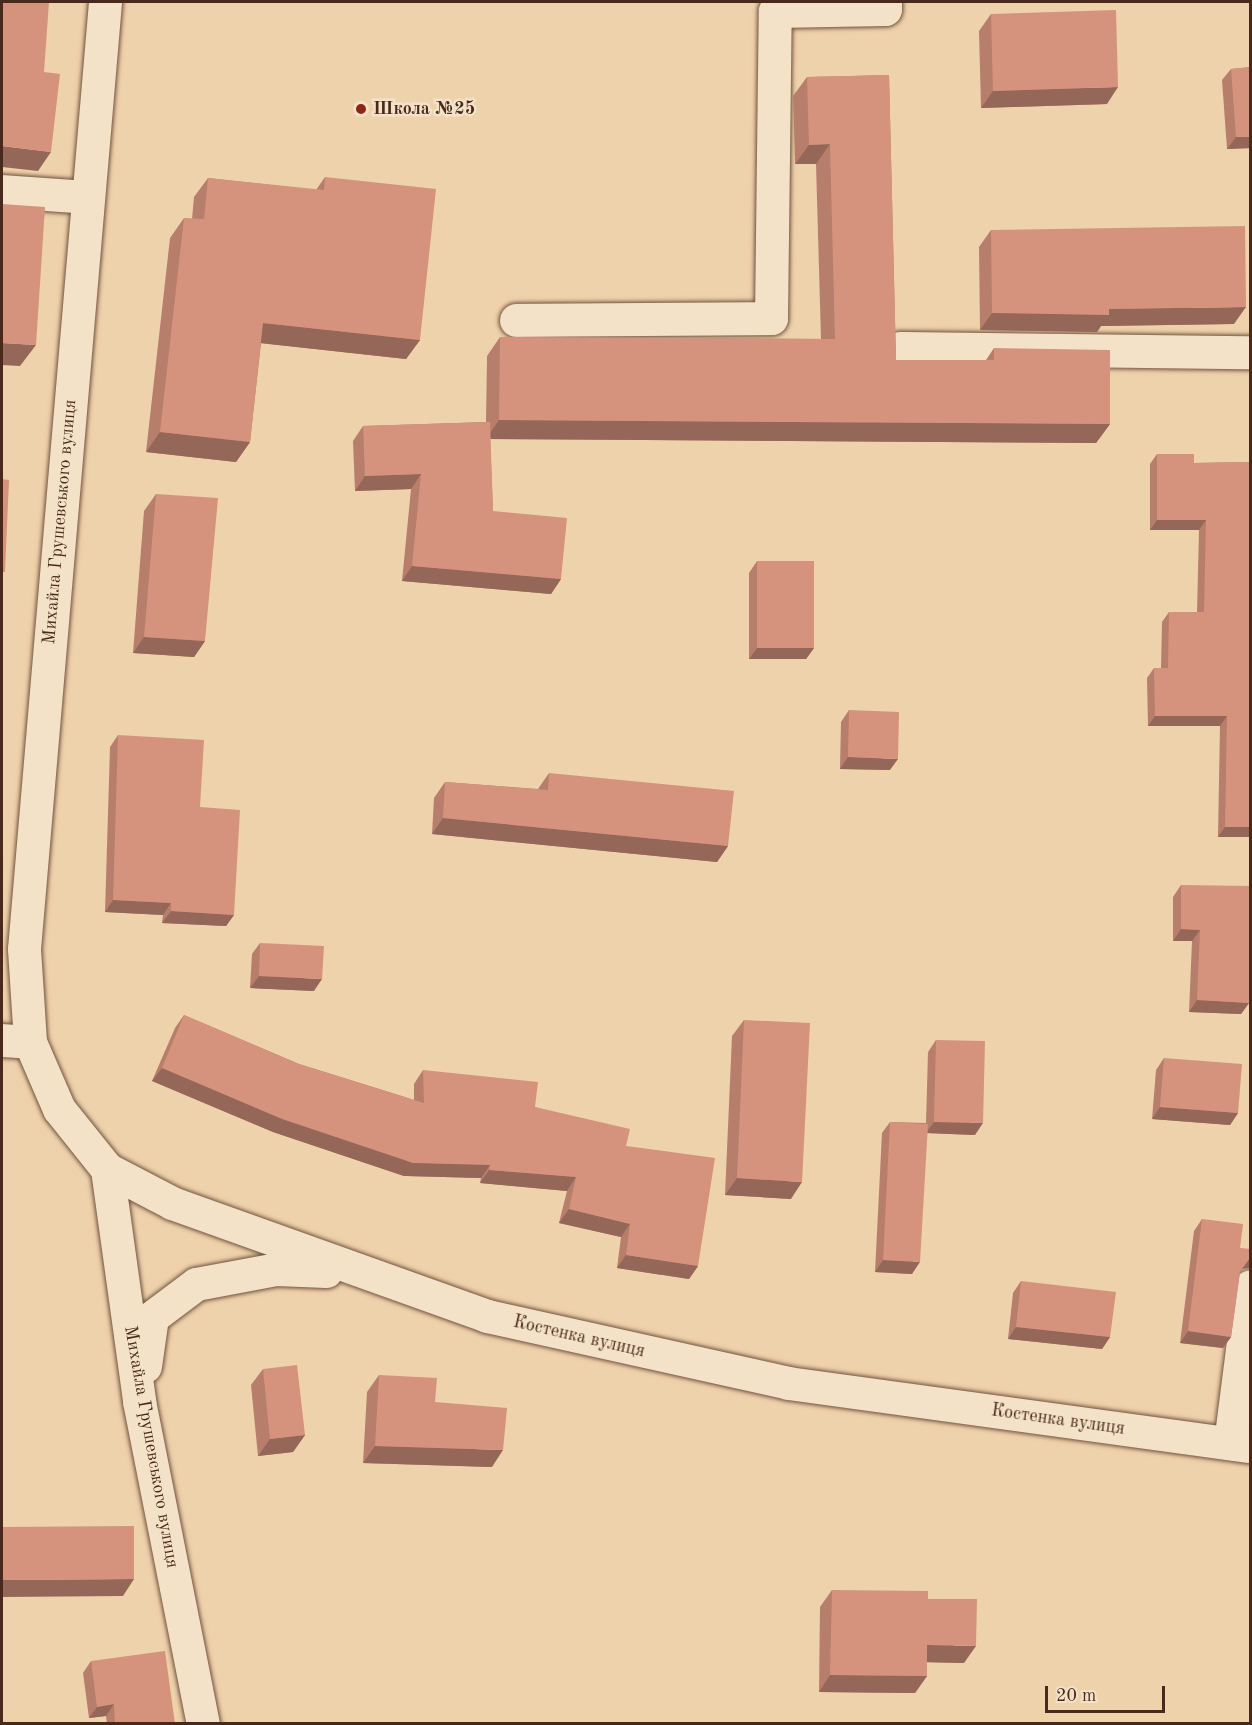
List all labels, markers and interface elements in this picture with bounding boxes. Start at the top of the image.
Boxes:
place label: Школа №25 [373,98,475,120]
marker: Школа №25 [354,102,368,116]
street label: Михайла Грушевського вулиця [39,399,81,645]
street label: Костенка вулиця [511,1311,647,1363]
street label: Михайла Грушевського вулиця [119,1324,183,1570]
street label: Костенка вулиця [990,1400,1126,1440]
scale bar [1048,1674,1168,1712]
text: 20 m [1056,1687,1096,1705]

